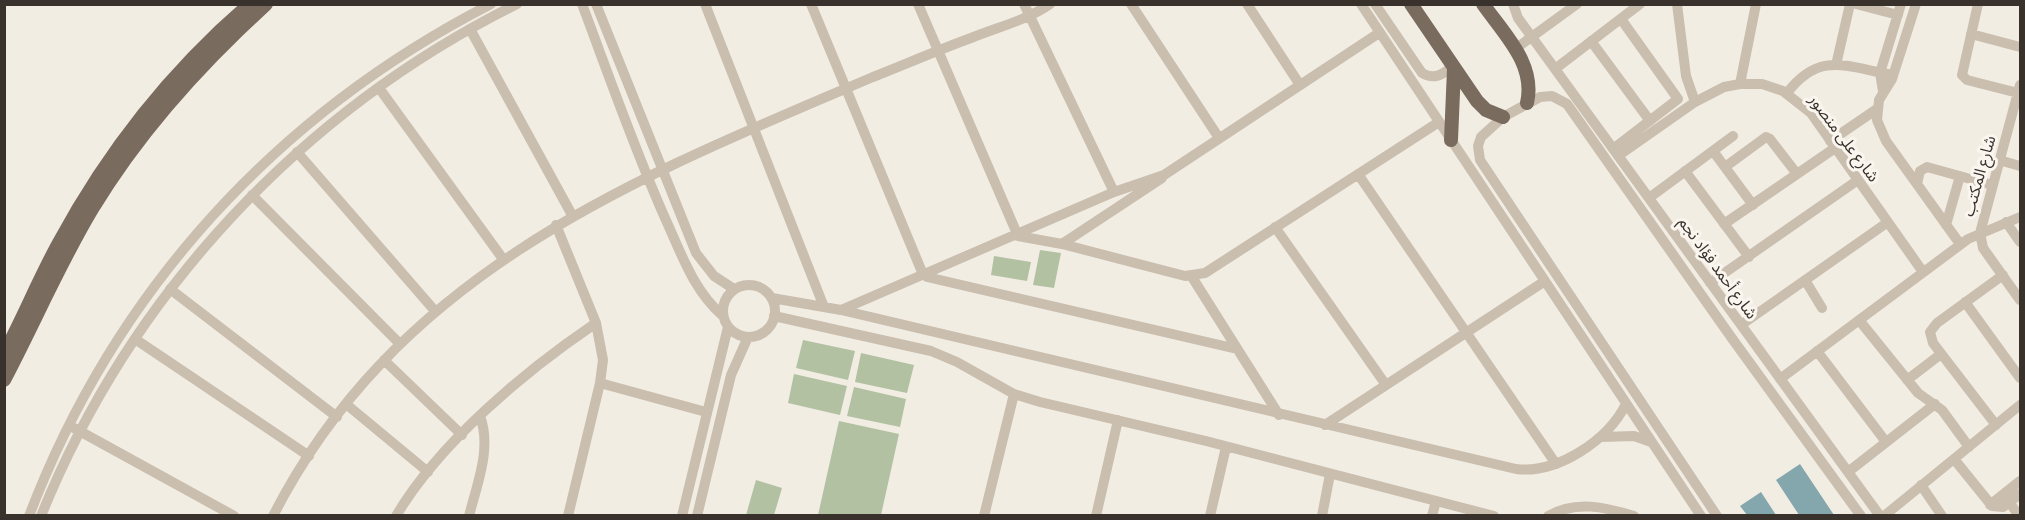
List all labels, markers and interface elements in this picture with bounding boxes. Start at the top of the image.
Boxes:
street label: شارع على منصور [1805,90,1883,186]
street label: شارع المكتب [1958,133,2000,219]
street label: شارع أحمد فؤاد نجم [1675,213,1761,323]

